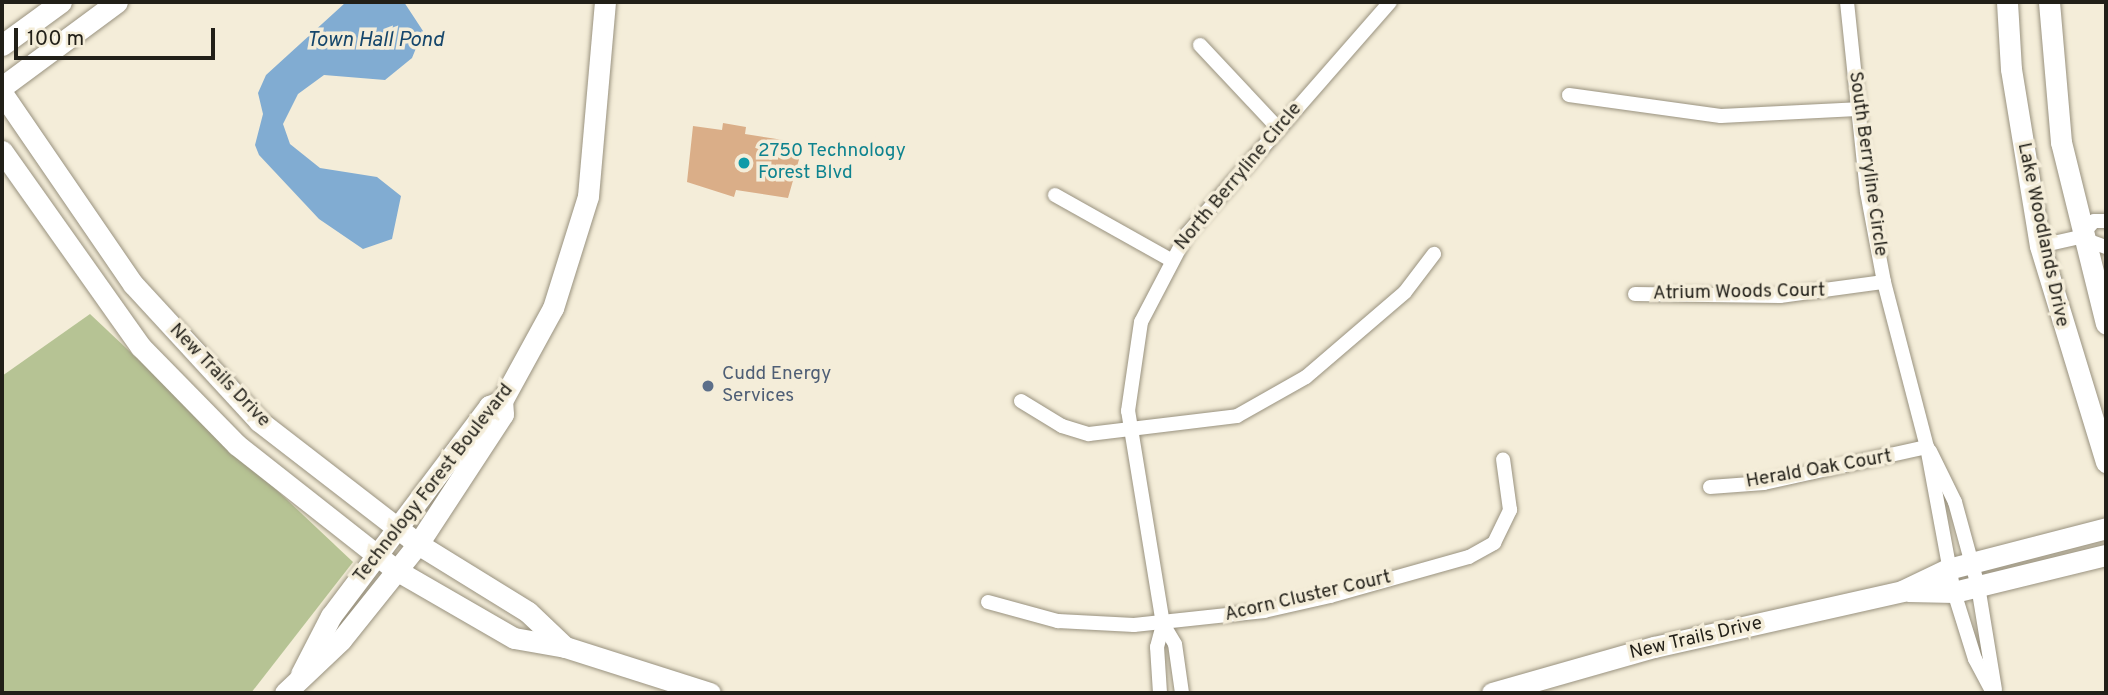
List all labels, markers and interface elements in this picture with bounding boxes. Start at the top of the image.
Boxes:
scale bar [18,14,219,58]
text: 100 m [27,26,84,53]
water label: Town Hall Pond [306,28,444,54]
street label: South Berryline Circle [1843,70,1891,258]
street label: North Berryline Circle [1171,99,1307,255]
place label: 2750 Technology Forest Blvd [758,141,907,185]
street label: Lake Woodlands Drive [2011,141,2073,329]
marker: 2750 Technology Forest Blvd [736,155,752,171]
street label: Atrium Woods Court [1652,280,1826,306]
street label: New Trails Drive [163,319,275,433]
place label: Cudd Energy Services [722,364,831,408]
marker: Cudd Energy Services [700,378,716,394]
street label: Technology Forest Boulevard [349,380,519,588]
street label: Herald Oak Court [1744,446,1894,494]
street label: Acorn Cluster Court [1223,567,1393,627]
street label: New Trails Drive [1627,613,1765,665]

